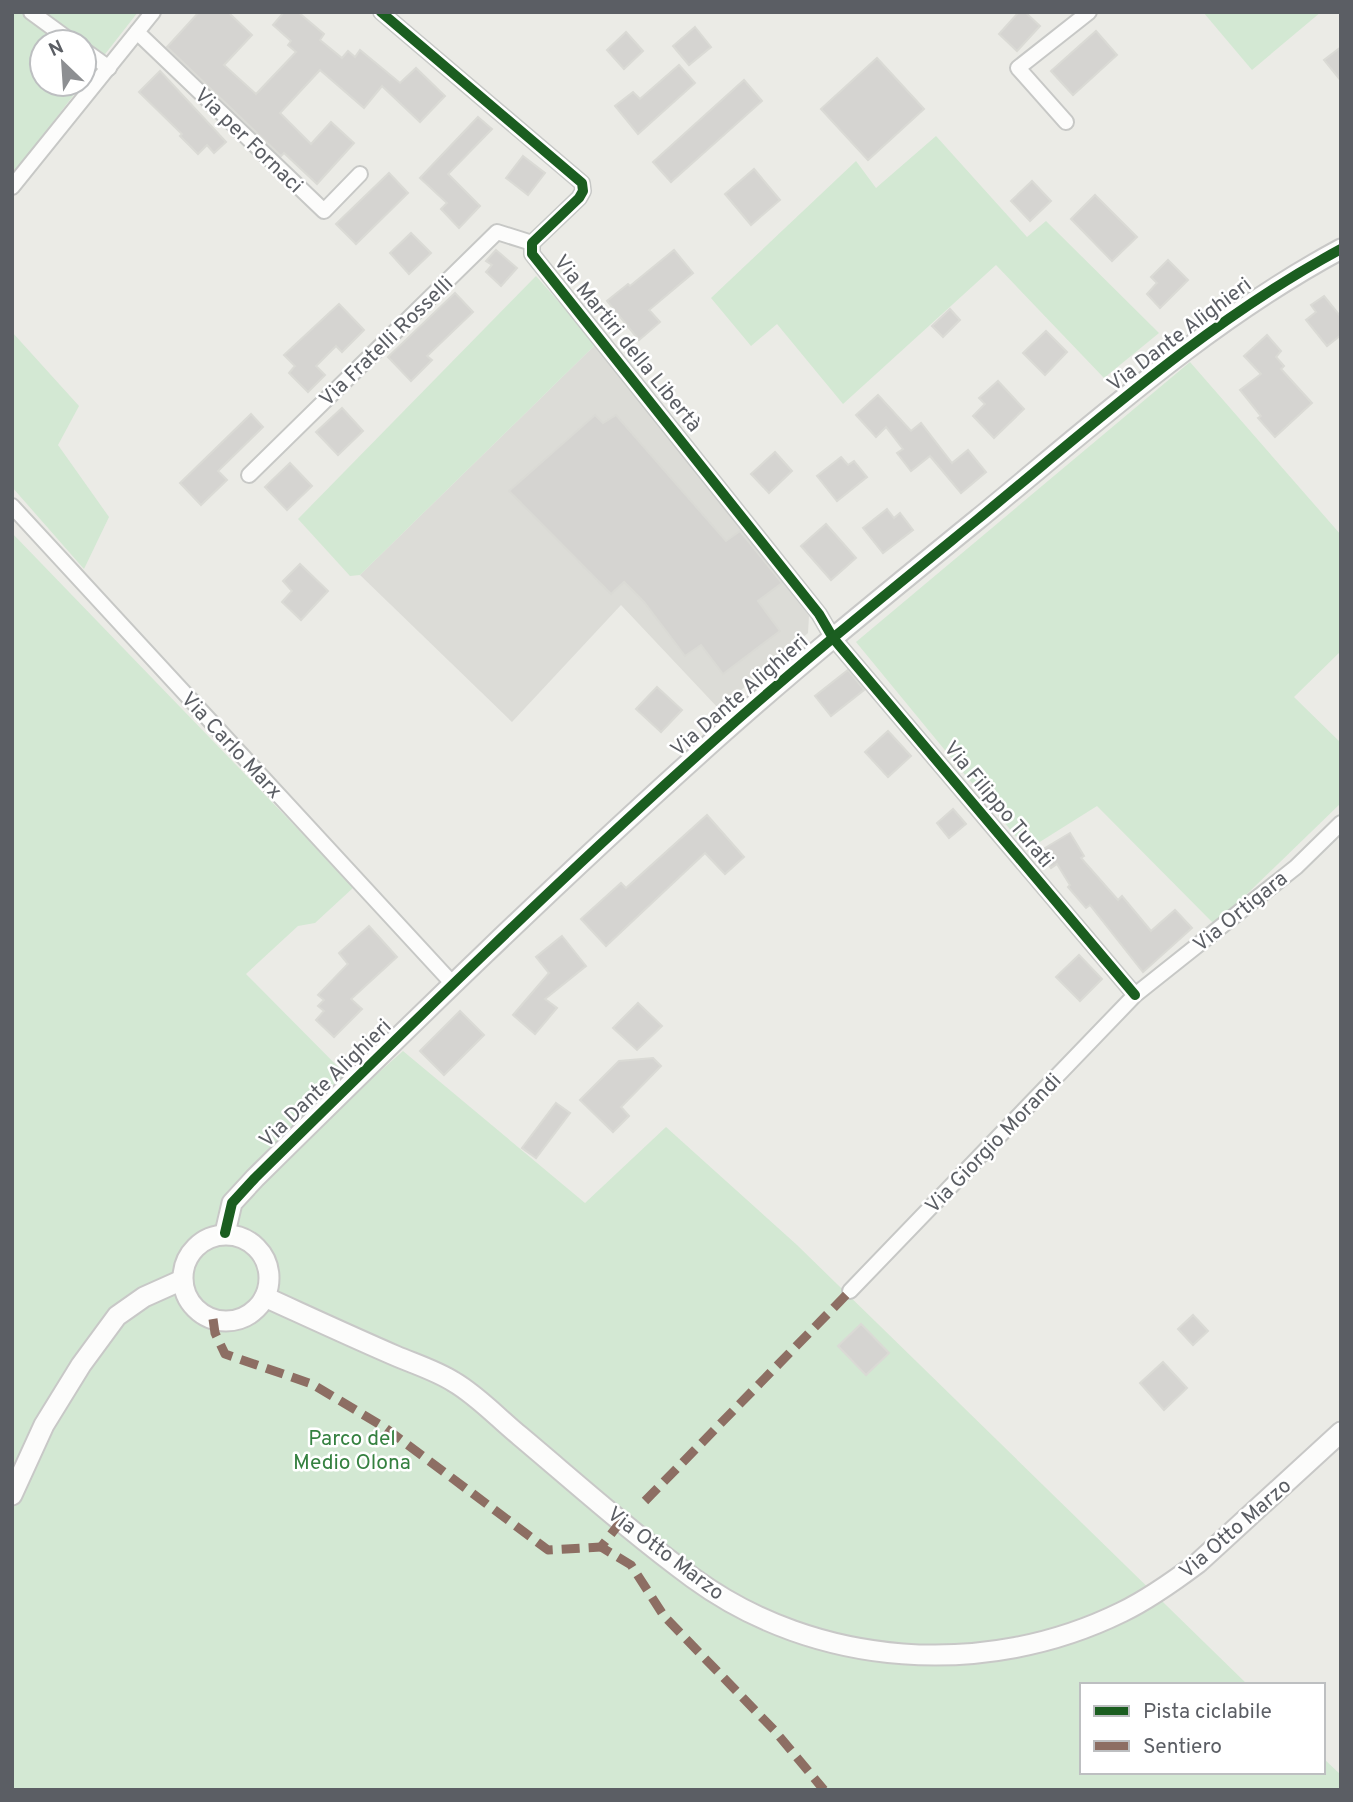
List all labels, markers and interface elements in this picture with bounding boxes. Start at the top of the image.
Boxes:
north arrow [28,28,98,98]
text: N [45,36,68,63]
street label: Via per Fornaci [188,82,308,200]
street label: Via Martiri della Libertà [547,250,707,438]
street label: Via Fratelli Rosselli [314,271,460,413]
street label: Via Dante Alighieri [1102,272,1257,398]
street label: Via Dante Alighieri [666,629,814,763]
street label: Via Carlo Marx [174,687,287,805]
street label: Via Filippo Turati [937,736,1059,874]
street label: Via Ortigara [1188,866,1294,958]
street label: Via Dante Alighieri [254,1014,398,1154]
street label: Via Giorgio Morandi [920,1068,1068,1220]
park label: Parco del Medio Olona [293,1426,411,1477]
street label: Via Otto Marzo [1174,1473,1298,1585]
street label: Via Otto Marzo [601,1501,729,1607]
legend [1080,1683,1325,1774]
text: Pista ciclabile [1143,1699,1272,1726]
text: Sentiero [1143,1734,1222,1761]

